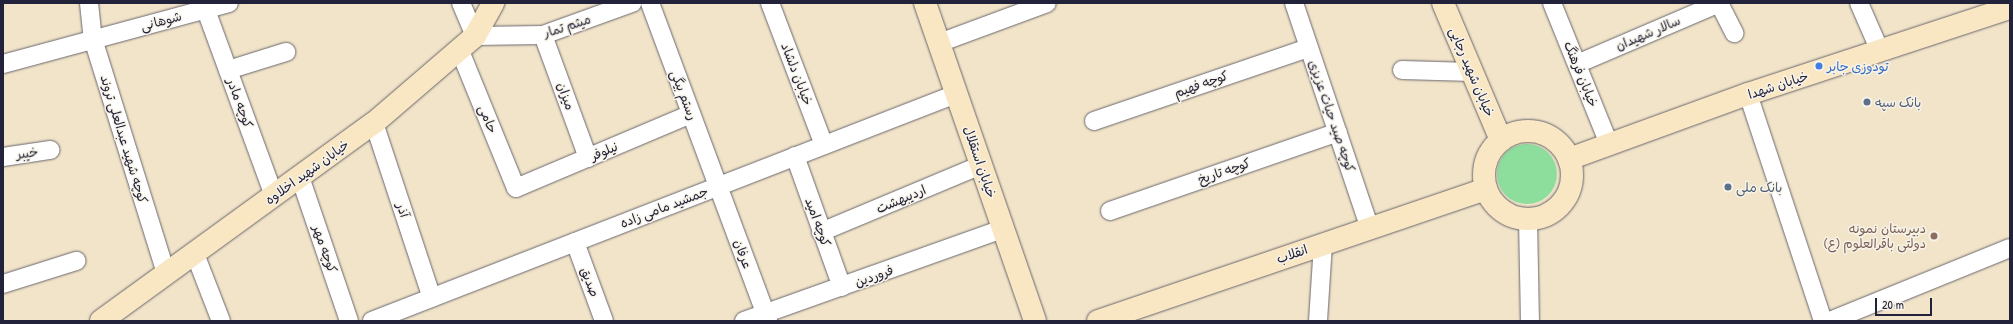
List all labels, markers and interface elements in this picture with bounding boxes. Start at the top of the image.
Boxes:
street label: شوهانی [139,8,183,34]
street label: میثم تمار [541,11,593,41]
street label: سالار شهیدان [1613,12,1683,54]
street label: خیابان شهید رجایی [1446,25,1498,119]
street label: خیابان فرهنگ [1561,39,1601,109]
street label: خیابان دلشاد [778,41,816,107]
street label: کوچه صید حیات عزیزی [1305,58,1359,174]
place label: تودوزی جابر [1827,58,1888,74]
marker: تودوزی جابر [1814,61,1824,71]
street label: کوچه فهیم [1172,67,1230,101]
street label: رستم بیگی [667,68,701,122]
street label: خیابان شهدا [1746,68,1810,102]
street label: کوچه شهید عبدالعلی تروند [97,73,151,205]
street label: کوچه مادر [224,76,256,130]
street label: میزان [554,80,578,112]
place label: بانک سپه [1875,94,1921,110]
marker: بانک سپه [1862,97,1872,107]
street label: حامی [475,103,501,135]
street label: خیابان استقلال [960,124,1000,200]
street label: خیابان شهید اخلاوه [262,136,352,208]
street label: نیلوفر [588,138,620,164]
street label: خیبر [15,144,39,162]
street label: کوچه تاریخ [1196,155,1252,187]
place label: بانک ملی [1736,179,1782,195]
street label: اردیبهشت [874,182,928,216]
marker: بانک ملی [1723,182,1733,192]
street label: جمشید مامی زاده [618,183,710,231]
street label: کوچه امید [802,195,834,249]
street label: آذر [393,201,413,219]
place label: دبیرستان نمونه دولتی باقرالعلوم (ع) [1823,221,1926,252]
street label: کوچه مهر [310,223,340,275]
marker: دبیرستان نمونه دولتی باقرالعلوم (ع) [1929,231,1939,241]
street label: عرفان [731,237,755,271]
street label: انقلاب [1274,241,1310,267]
street label: فروردین [853,262,895,290]
street label: صدیق [577,265,603,299]
scale bar [1877,290,1934,316]
text: 20 m [1882,296,1904,313]

